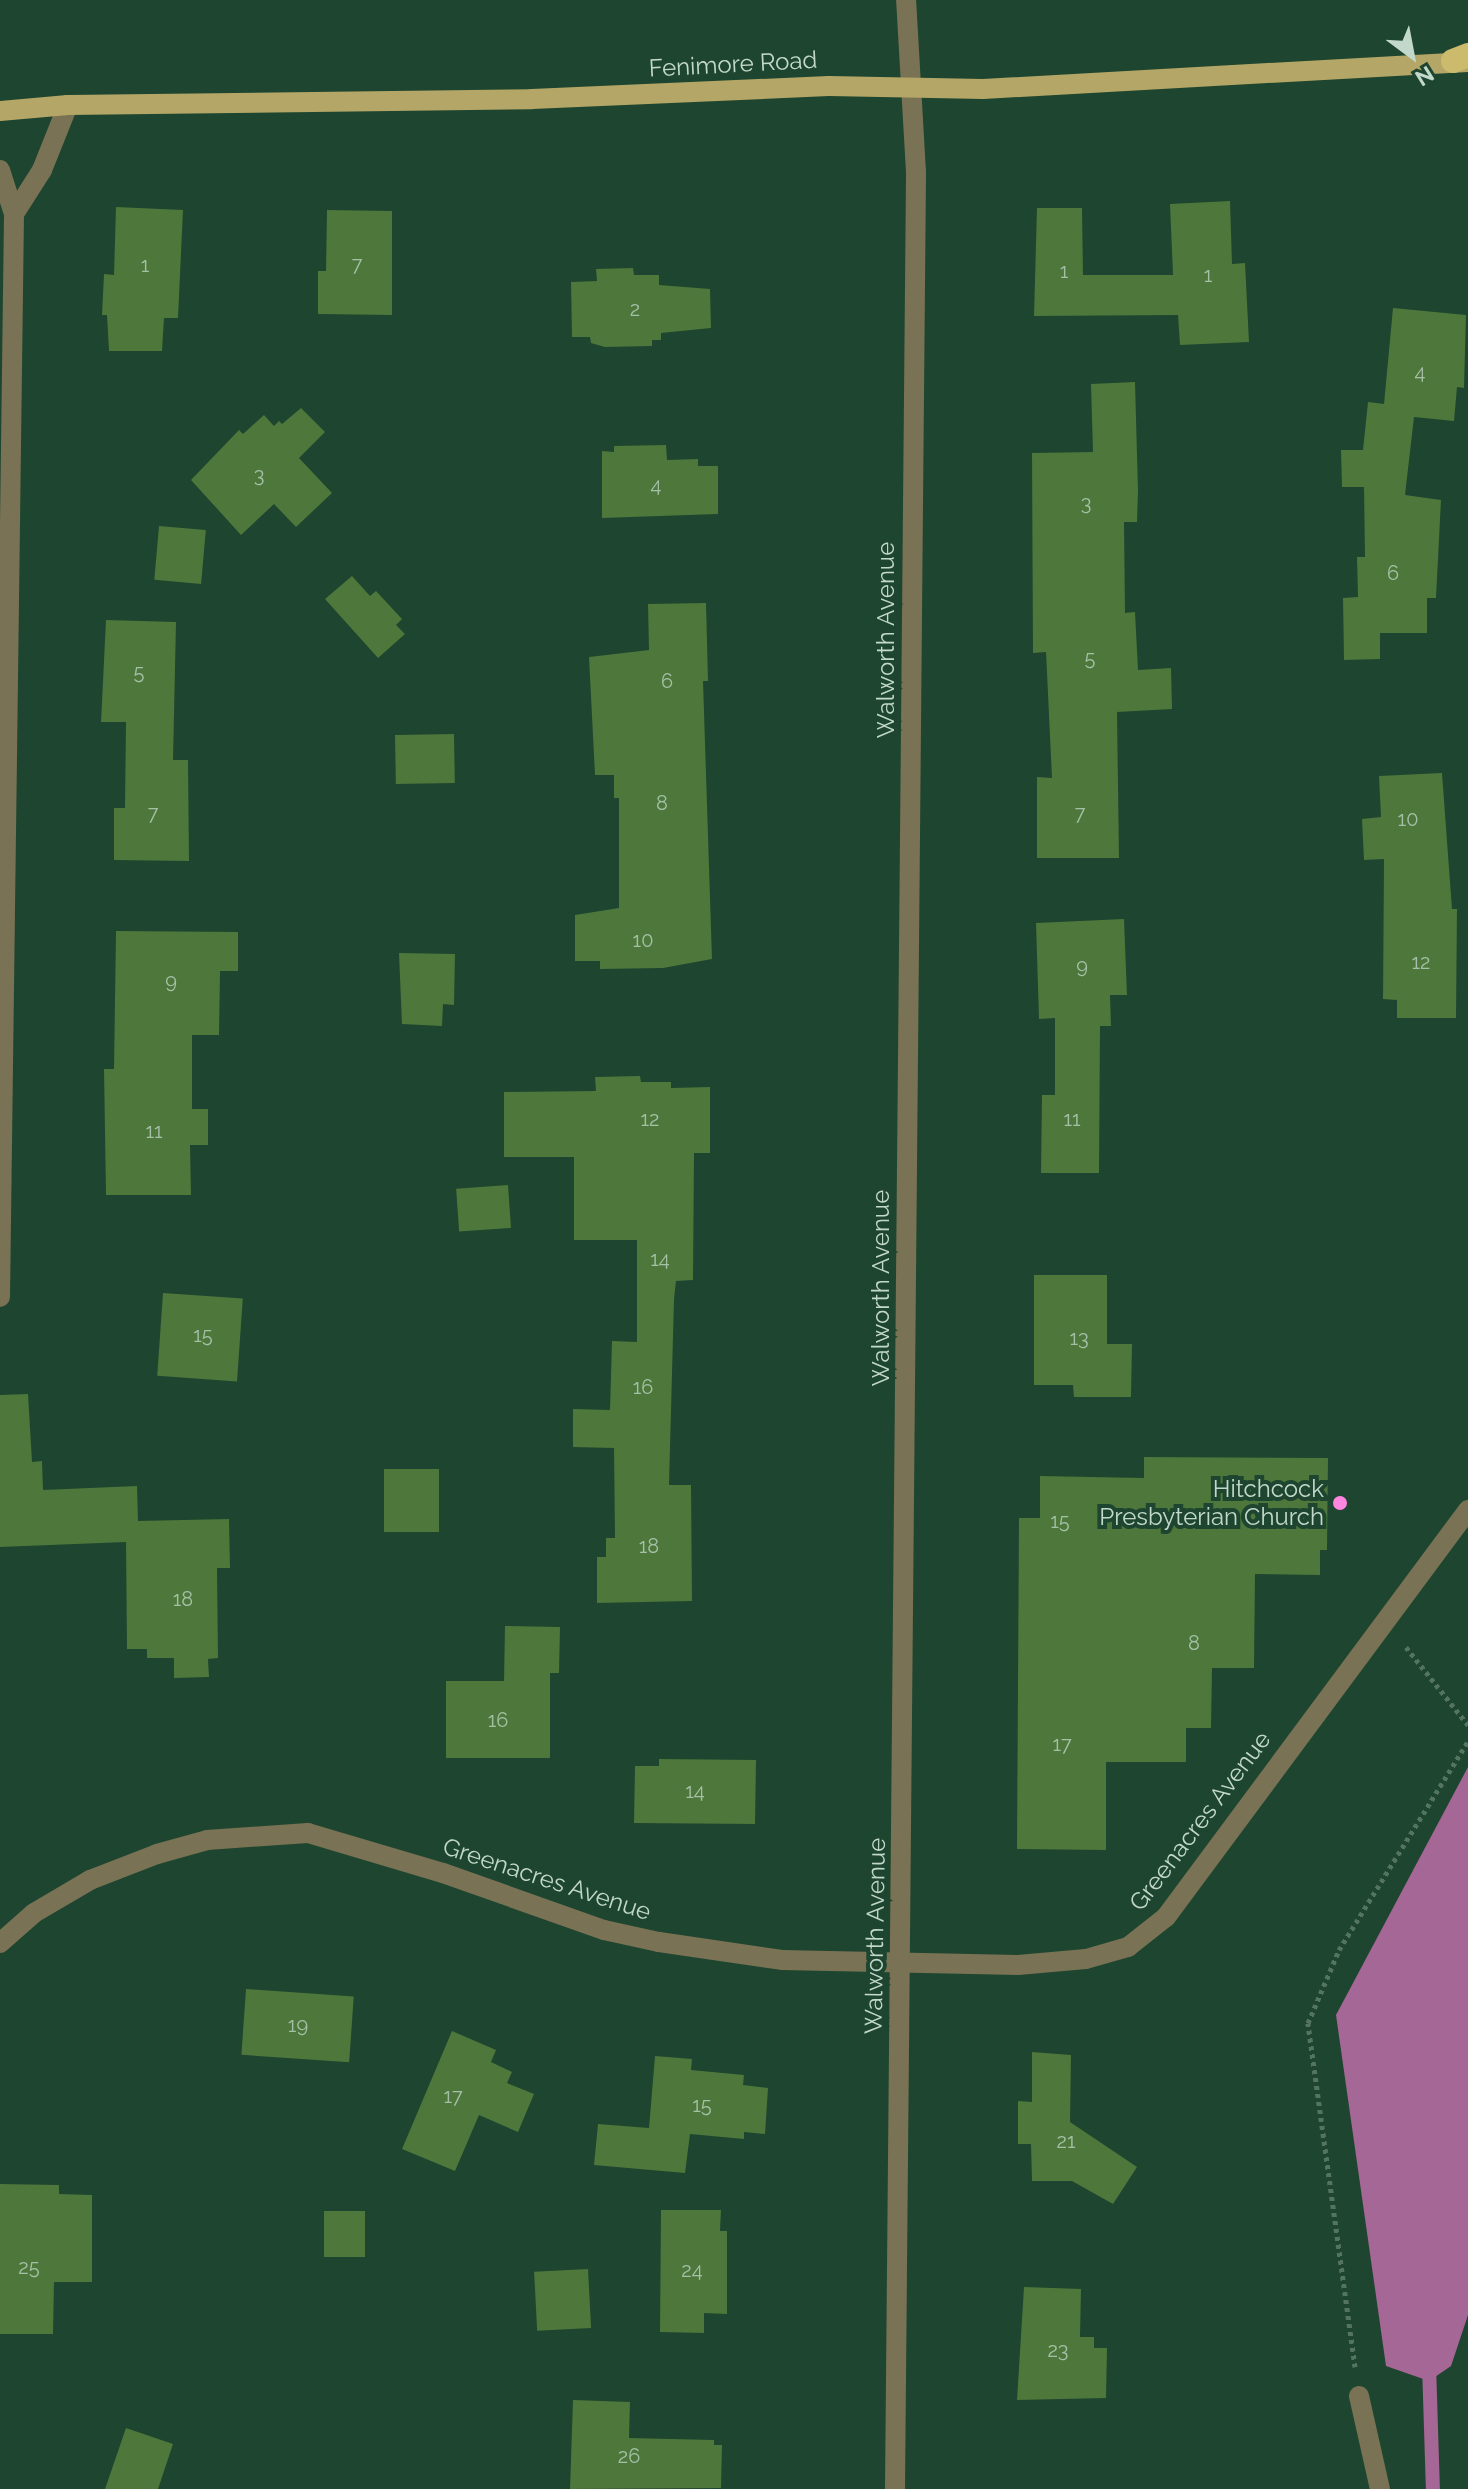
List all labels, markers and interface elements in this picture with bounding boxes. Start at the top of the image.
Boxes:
north arrow [1372,16,1452,96]
street label: Fenimore Road [648,45,818,83]
text: N [1411,61,1439,92]
house number: 7 [352,252,362,276]
house number: 1 [141,253,149,277]
house number: 1 [1060,259,1068,283]
house number: 1 [1204,263,1212,287]
house number: 2 [630,297,640,321]
house number: 4 [1415,360,1425,384]
house number: 3 [254,463,264,487]
house number: 4 [651,473,661,497]
house number: 3 [1081,491,1091,515]
street label: Walworth Avenue [872,541,900,739]
house number: 6 [1387,561,1399,585]
house number: 5 [1085,646,1095,670]
house number: 5 [134,660,144,684]
house number: 6 [661,669,673,693]
house number: 8 [656,791,668,815]
house number: 7 [148,801,158,825]
house number: 7 [1075,801,1085,825]
house number: 10 [1398,807,1418,831]
house number: 10 [633,928,653,952]
house number: 12 [1412,950,1430,974]
house number: 9 [1076,954,1088,978]
house number: 9 [165,969,177,993]
house number: 12 [641,1107,659,1131]
house number: 11 [1063,1107,1081,1131]
house number: 11 [145,1119,163,1143]
street label: Walworth Avenue [867,1189,895,1387]
house number: 14 [650,1247,670,1271]
house number: 15 [193,1323,213,1347]
house number: 13 [1069,1326,1089,1350]
house number: 16 [633,1375,653,1399]
place label: Hitchcock Presbyterian Church [1099,1475,1324,1531]
marker: Hitchcock Presbyterian Church [1331,1494,1349,1512]
house number: 15 [1050,1509,1070,1533]
house number: 18 [639,1534,659,1558]
house number: 18 [173,1587,193,1611]
house number: 8 [1188,1631,1200,1655]
house number: 16 [488,1708,508,1732]
street label: Greenacres Avenue [1123,1725,1277,1917]
house number: 17 [1052,1732,1072,1756]
house number: 14 [685,1779,705,1803]
street label: Greenacres Avenue [439,1832,655,1926]
street label: Walworth Avenue [859,1837,891,2035]
house number: 19 [288,2013,308,2037]
house number: 17 [443,2084,463,2108]
house number: 15 [692,2093,712,2117]
house number: 21 [1057,2129,1075,2153]
house number: 25 [18,2255,40,2279]
house number: 24 [681,2258,703,2282]
house number: 23 [1047,2338,1069,2362]
house number: 26 [618,2444,640,2468]

